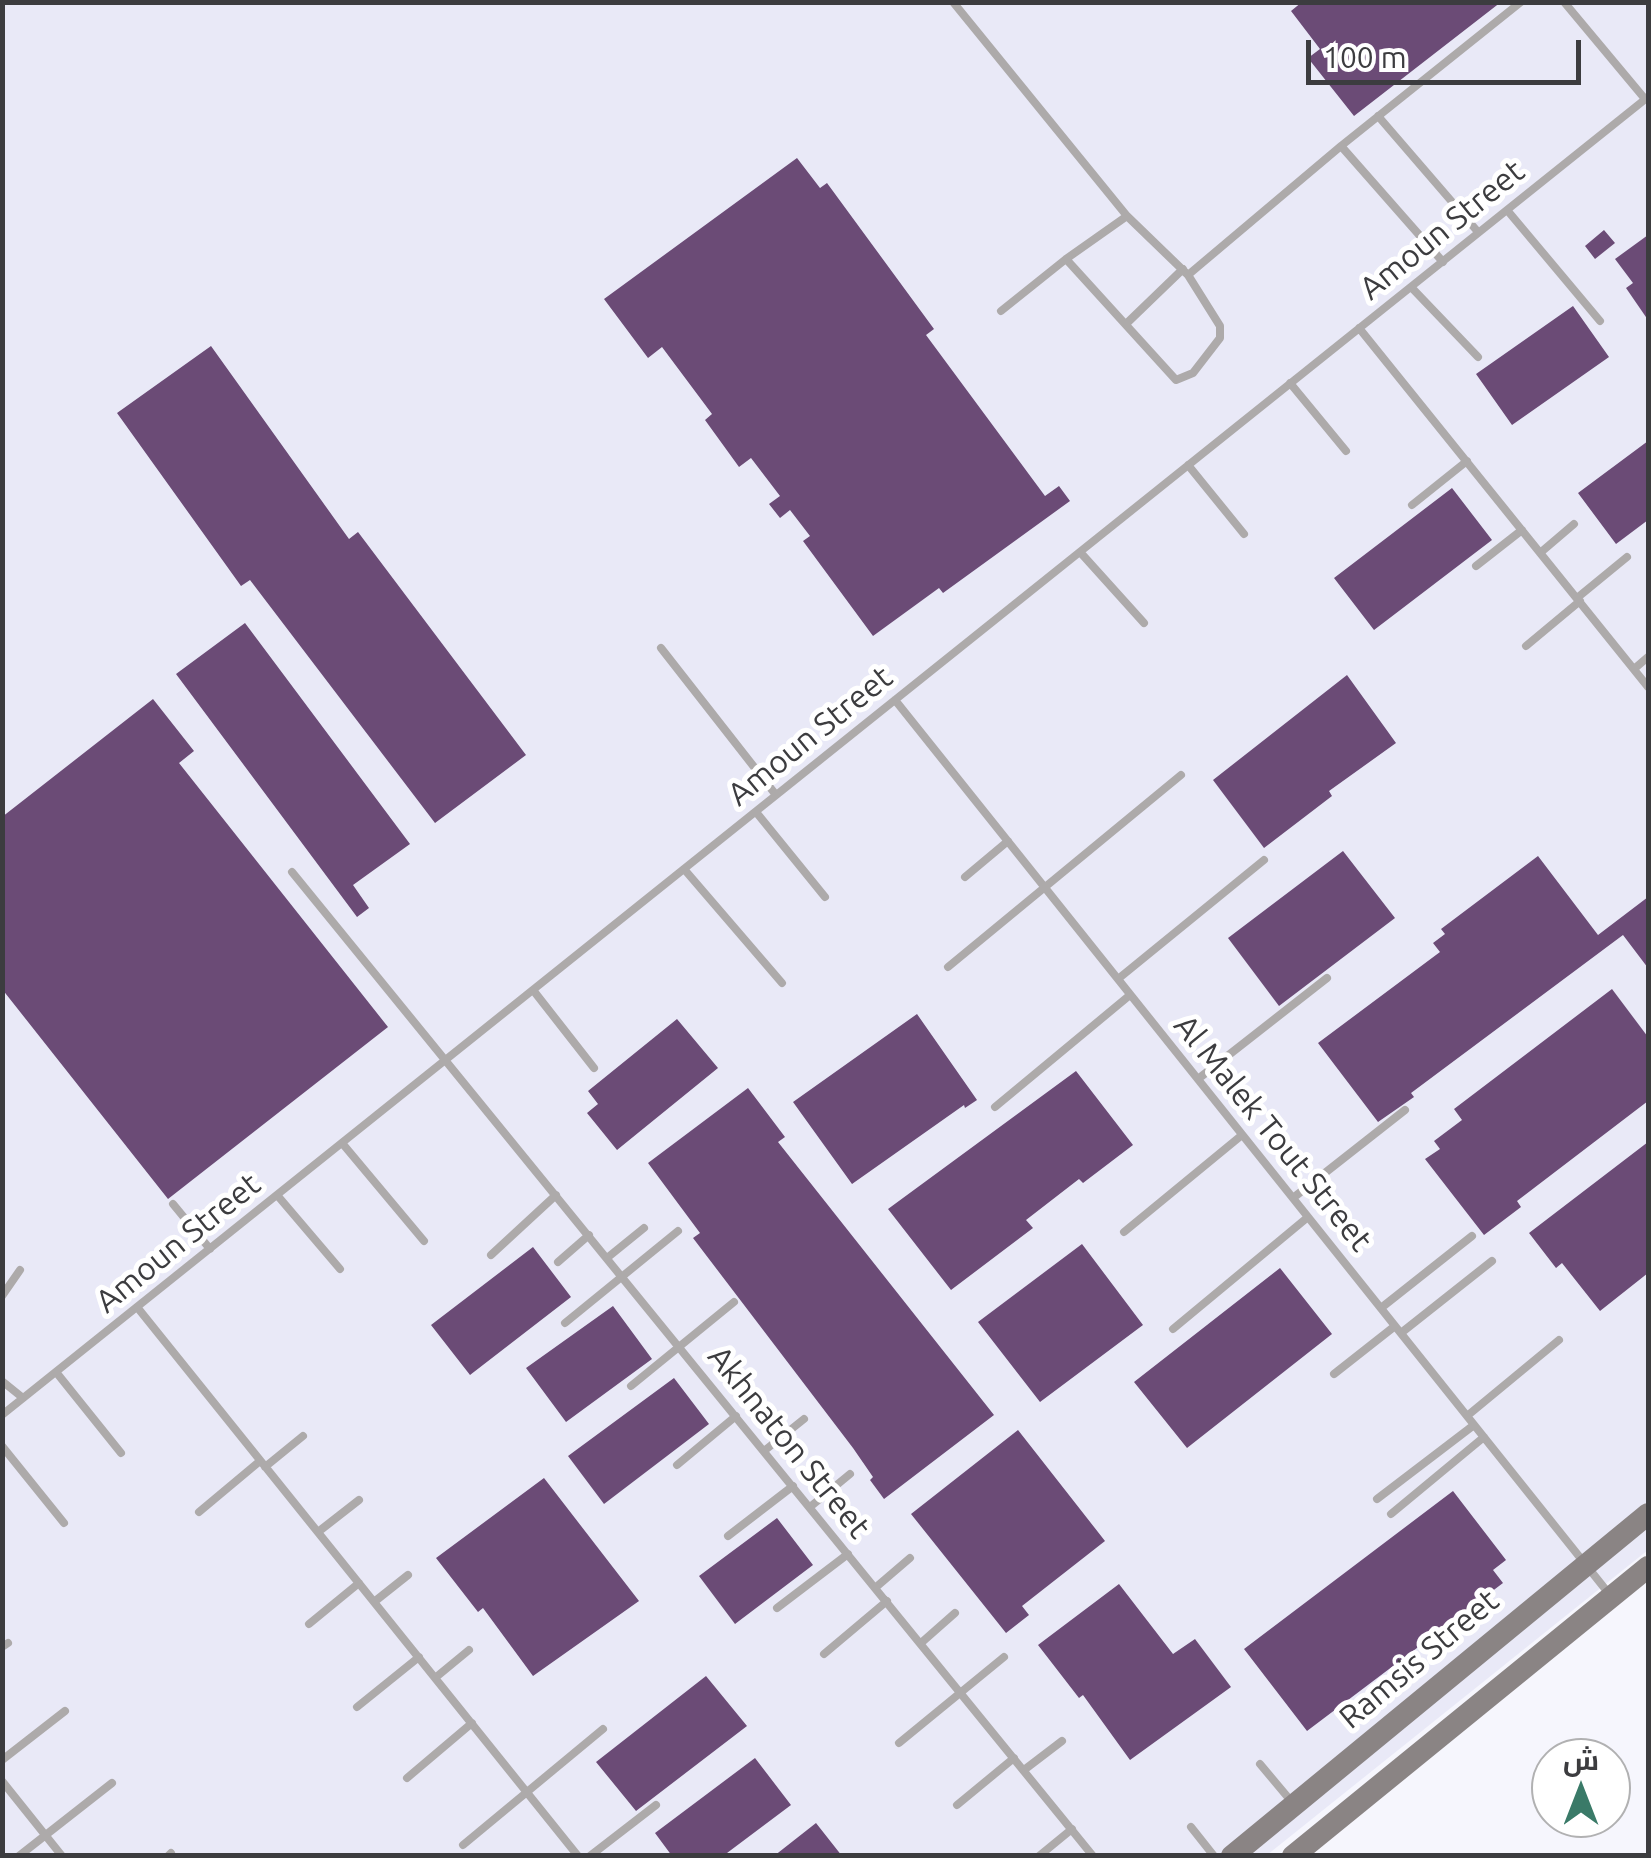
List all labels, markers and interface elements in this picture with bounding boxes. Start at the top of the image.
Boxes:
scale bar [1311,20,1586,82]
text: 100 m [1323,40,1407,74]
street label: Amoun Street [1352,152,1532,308]
street label: Amoun Street [720,658,900,814]
street label: Al Malek Tout Street [1166,1007,1380,1259]
street label: Amoun Street [88,1165,268,1321]
street label: Akhnaton Street [700,1338,878,1546]
street label: Ramsis Street [1332,1581,1506,1737]
north arrow [1531,1738,1631,1838]
text: ش [1563,1744,1599,1775]

